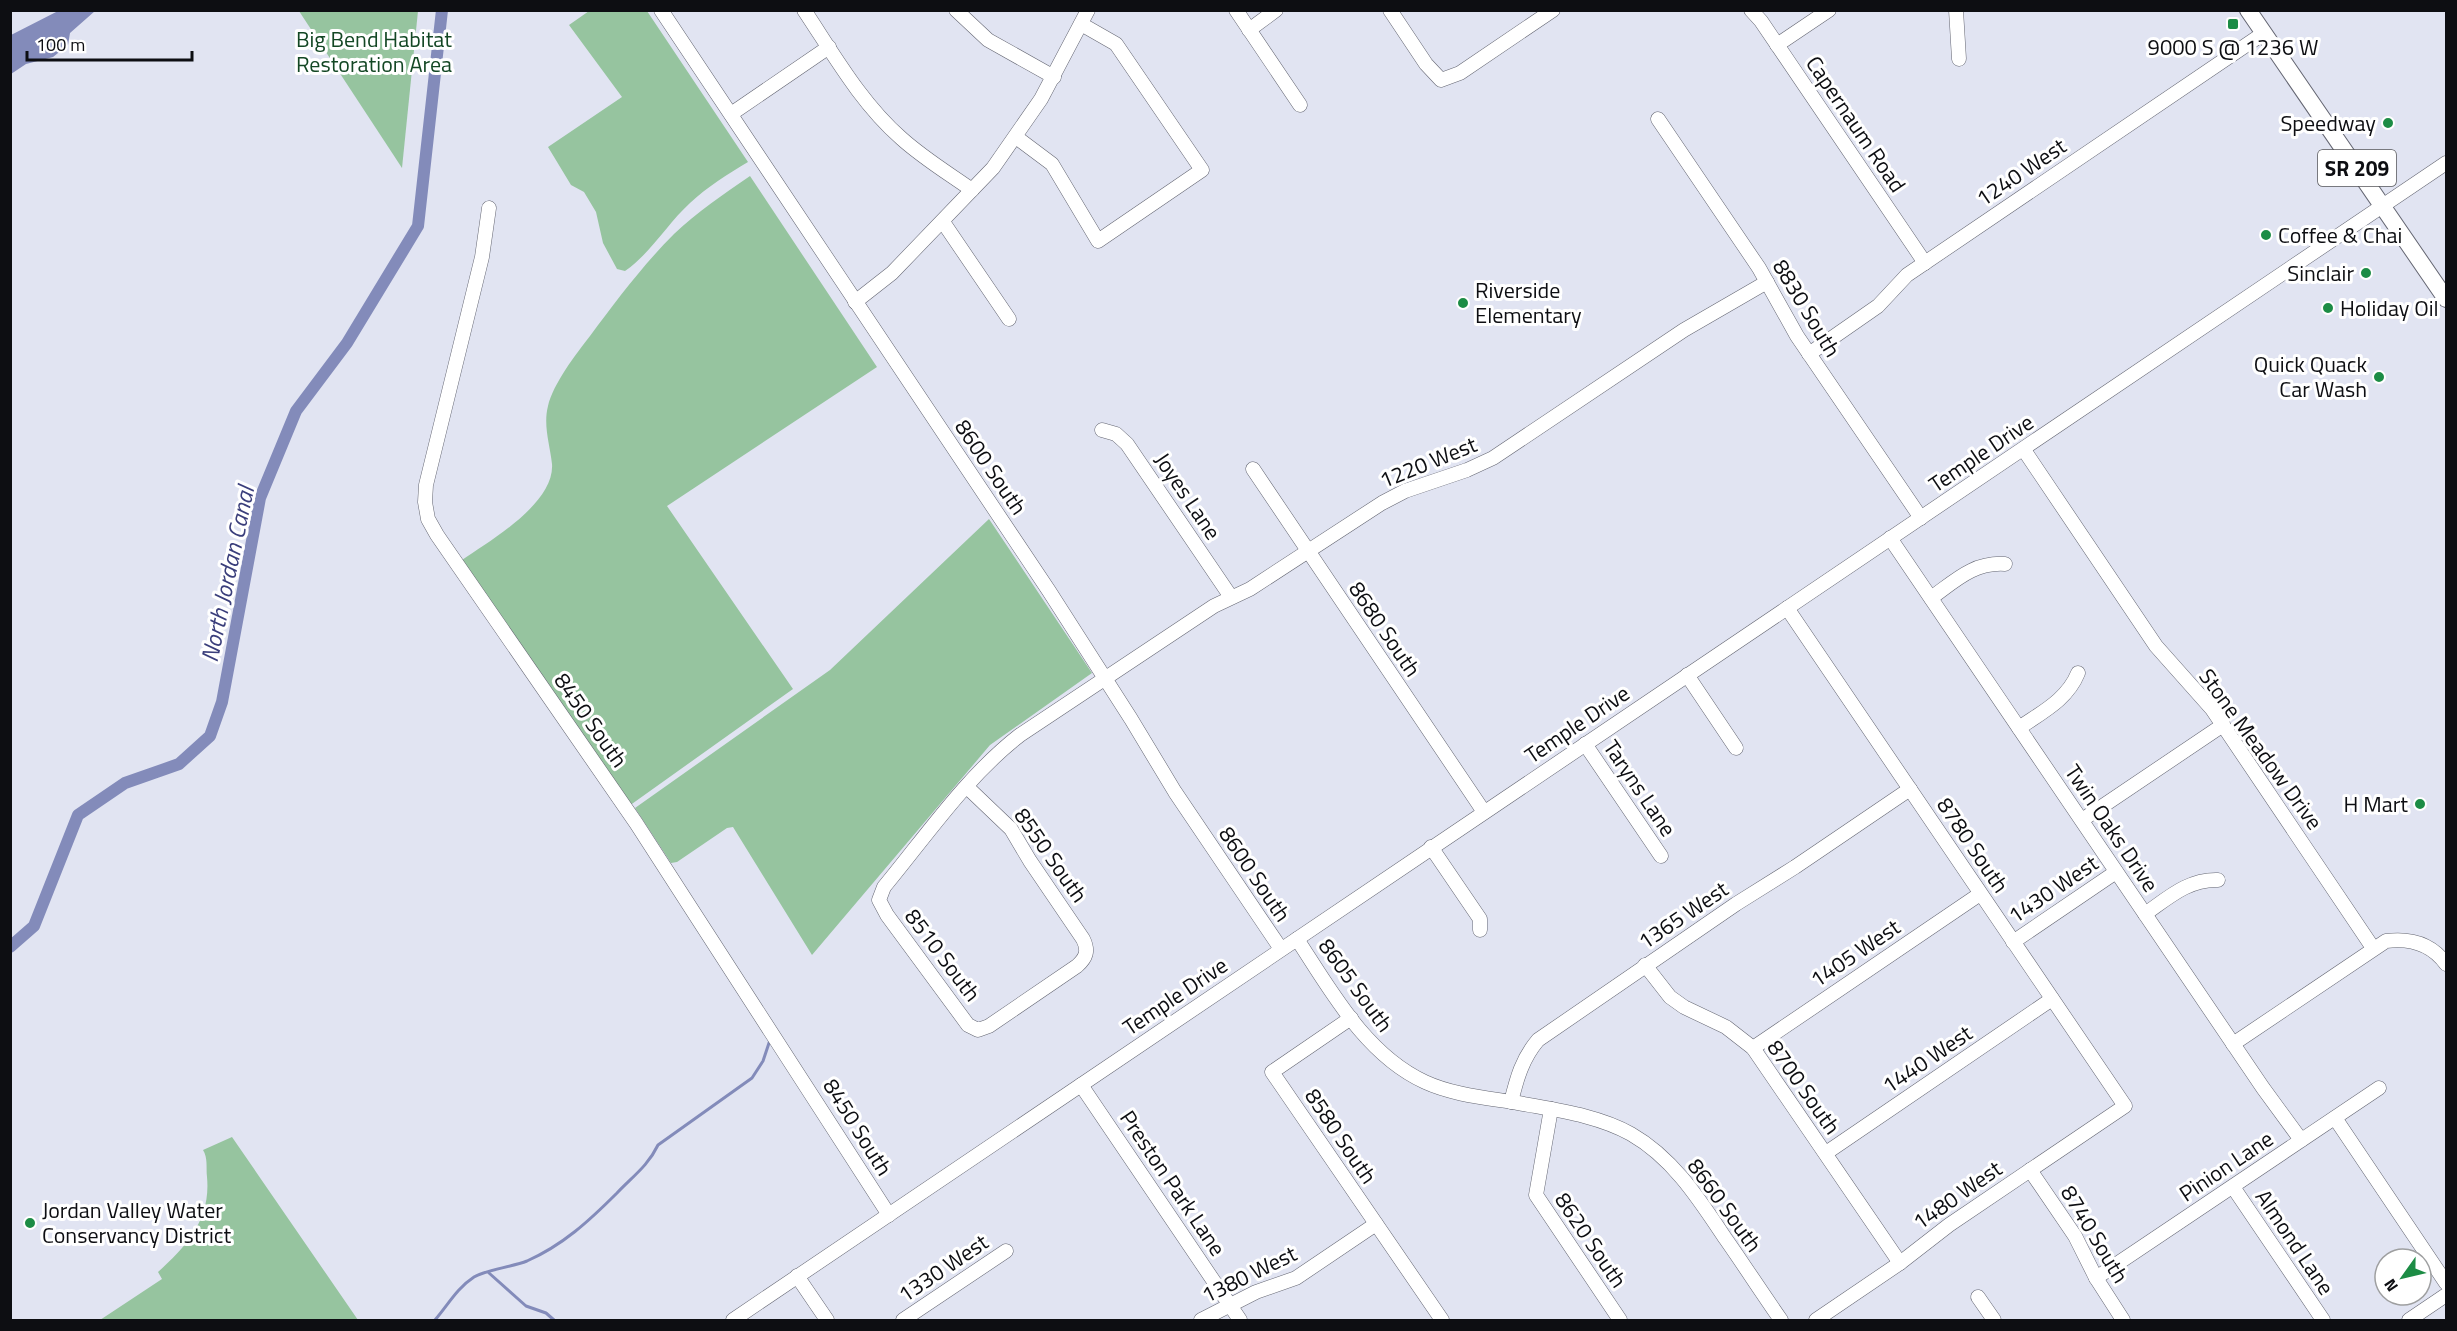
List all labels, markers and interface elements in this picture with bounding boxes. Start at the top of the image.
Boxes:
marker: 9000 S @ 1236 W [2226,17,2240,31]
park label: Big Bend Habitat Restoration Area [296,22,452,81]
scale bar [27,24,192,62]
place label: 9000 S @ 1236 W [2148,30,2318,64]
text: 100 m [36,31,85,58]
street label: Capernaum Road [1798,49,1914,199]
place label: Speedway [2280,106,2376,140]
marker: Speedway [2381,116,2395,130]
street label: 1240 West [1969,129,2073,215]
road number: SR 209 [2318,150,2396,186]
place label: Coffee & Chai [2278,218,2402,252]
marker: Coffee & Chai [2259,228,2273,242]
street label: 8830 South [1764,253,1850,363]
place label: Sinclair [2287,256,2354,290]
marker: Sinclair [2359,266,2373,280]
place label: Riverside Elementary [1475,273,1582,332]
place label: Holiday Oil [2340,291,2439,325]
marker: Riverside Elementary [1456,296,1470,310]
marker: Holiday Oil [2321,301,2335,315]
place label: Quick Quack Car Wash [2254,347,2367,406]
marker: Quick Quack Car Wash [2372,370,2386,384]
street label: Temple Drive [1922,405,2040,501]
street label: 8600 South [946,412,1036,522]
street label: 1220 West [1374,427,1482,497]
street label: Joyes Lane [1146,446,1230,546]
water label: North Jordan Canal [191,480,264,665]
street label: 8680 South [1340,574,1430,684]
street label: Stone Meadow Drive [2191,661,2331,837]
street label: 8450 South [546,666,636,774]
street label: Temple Drive [1518,676,1636,772]
street label: Taryns Lane [1595,733,1685,843]
street label: Twin Oaks Drive [2057,757,2167,899]
place label: H Mart [2343,787,2408,821]
street label: 8780 South [1928,790,2018,900]
marker: H Mart [2413,797,2427,811]
street label: 8550 South [1006,801,1096,909]
street label: 8600 South [1210,819,1300,929]
street label: 1430 West [2001,846,2105,932]
street label: 1365 West [1631,872,1735,958]
street label: 8510 South [897,901,989,1009]
street label: 1405 West [1803,910,1907,996]
street label: 8605 South [1310,931,1402,1039]
street label: Temple Drive [1116,948,1234,1044]
street label: 1440 West [1875,1016,1979,1102]
street label: 8700 South [1759,1033,1849,1141]
street label: 8450 South [815,1072,901,1182]
street label: 8580 South [1296,1081,1386,1191]
street label: Preston Park Lane [1112,1103,1234,1263]
street label: Pinion Lane [2172,1122,2280,1210]
street label: 8660 South [1679,1151,1771,1259]
street label: 1480 West [1905,1152,2009,1238]
street label: 8740 South [2052,1179,2138,1289]
street label: Almond Lane [2247,1182,2343,1302]
street label: 8620 South [1546,1185,1636,1295]
place label: Jordan Valley Water Conservancy District [42,1193,231,1252]
marker: Jordan Valley Water Conservancy District [23,1216,37,1230]
street label: 1330 West [891,1225,995,1311]
street label: 1380 West [1196,1236,1303,1312]
north arrow [2373,1247,2433,1307]
text: N [2378,1274,2404,1297]

